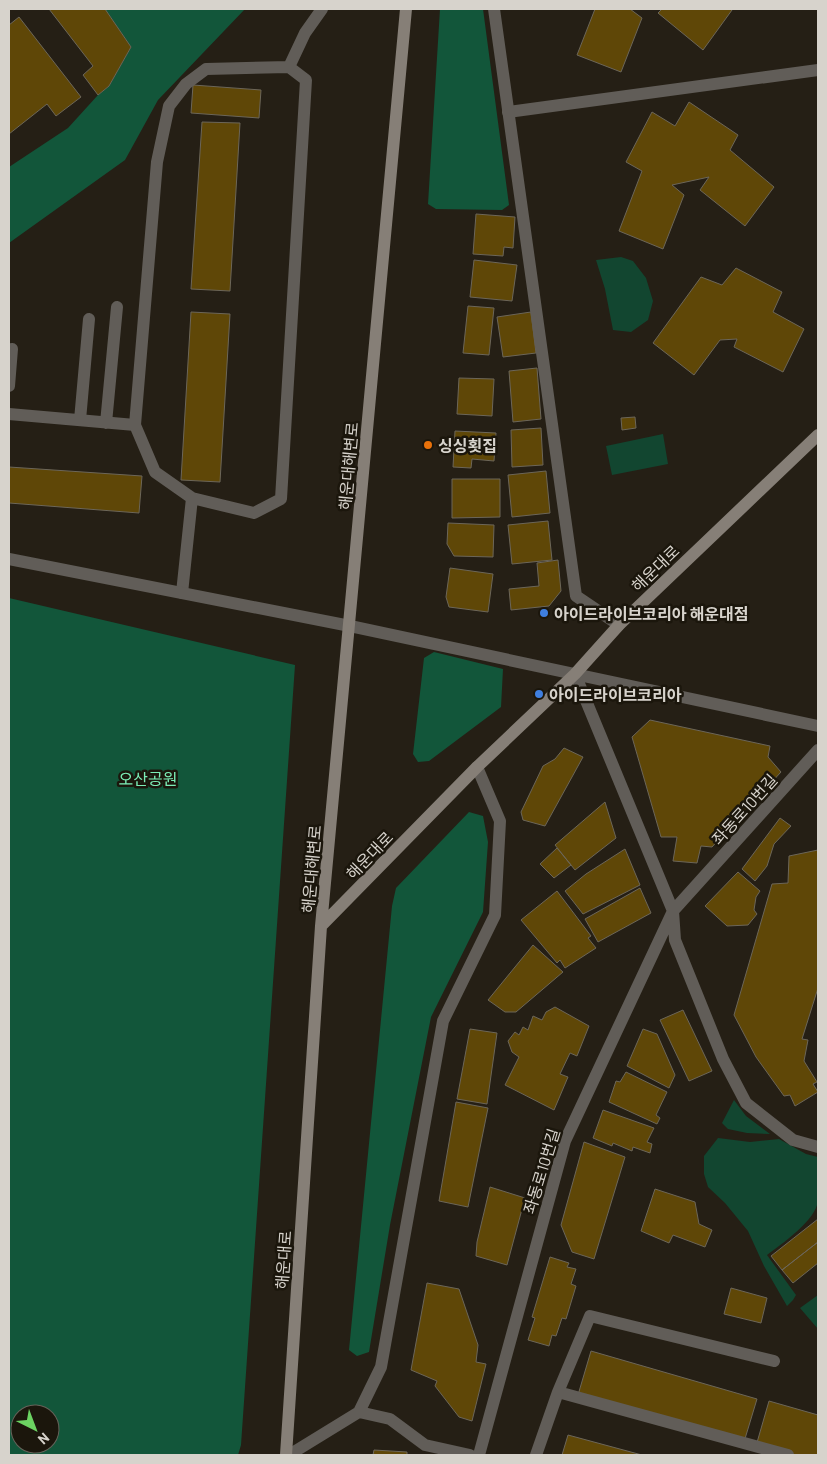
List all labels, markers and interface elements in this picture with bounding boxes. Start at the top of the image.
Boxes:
street label: 해운대해변로 [335,421,361,511]
place label: 싱싱횟집 [438,436,497,455]
marker: 싱싱횟집 [422,439,434,451]
street label: 해운대로 [627,541,683,595]
place label: 아이드라이브코리아 해운대점 [554,604,749,623]
marker: 아이드라이브코리아 해운대점 [538,607,550,619]
place label: 아이드라이브코리아 [549,685,682,704]
marker: 아이드라이브코리아 [533,688,545,700]
park label: 오산공원 [119,769,177,788]
street label: 좌동로10번길 [707,770,781,848]
street label: 해운대해변로 [298,824,324,914]
street label: 해운대로 [342,827,396,883]
street label: 좌동로10번길 [519,1126,563,1216]
street label: 해운대로 [271,1230,295,1290]
north arrow [10,1404,60,1454]
text: N [35,1430,53,1448]

